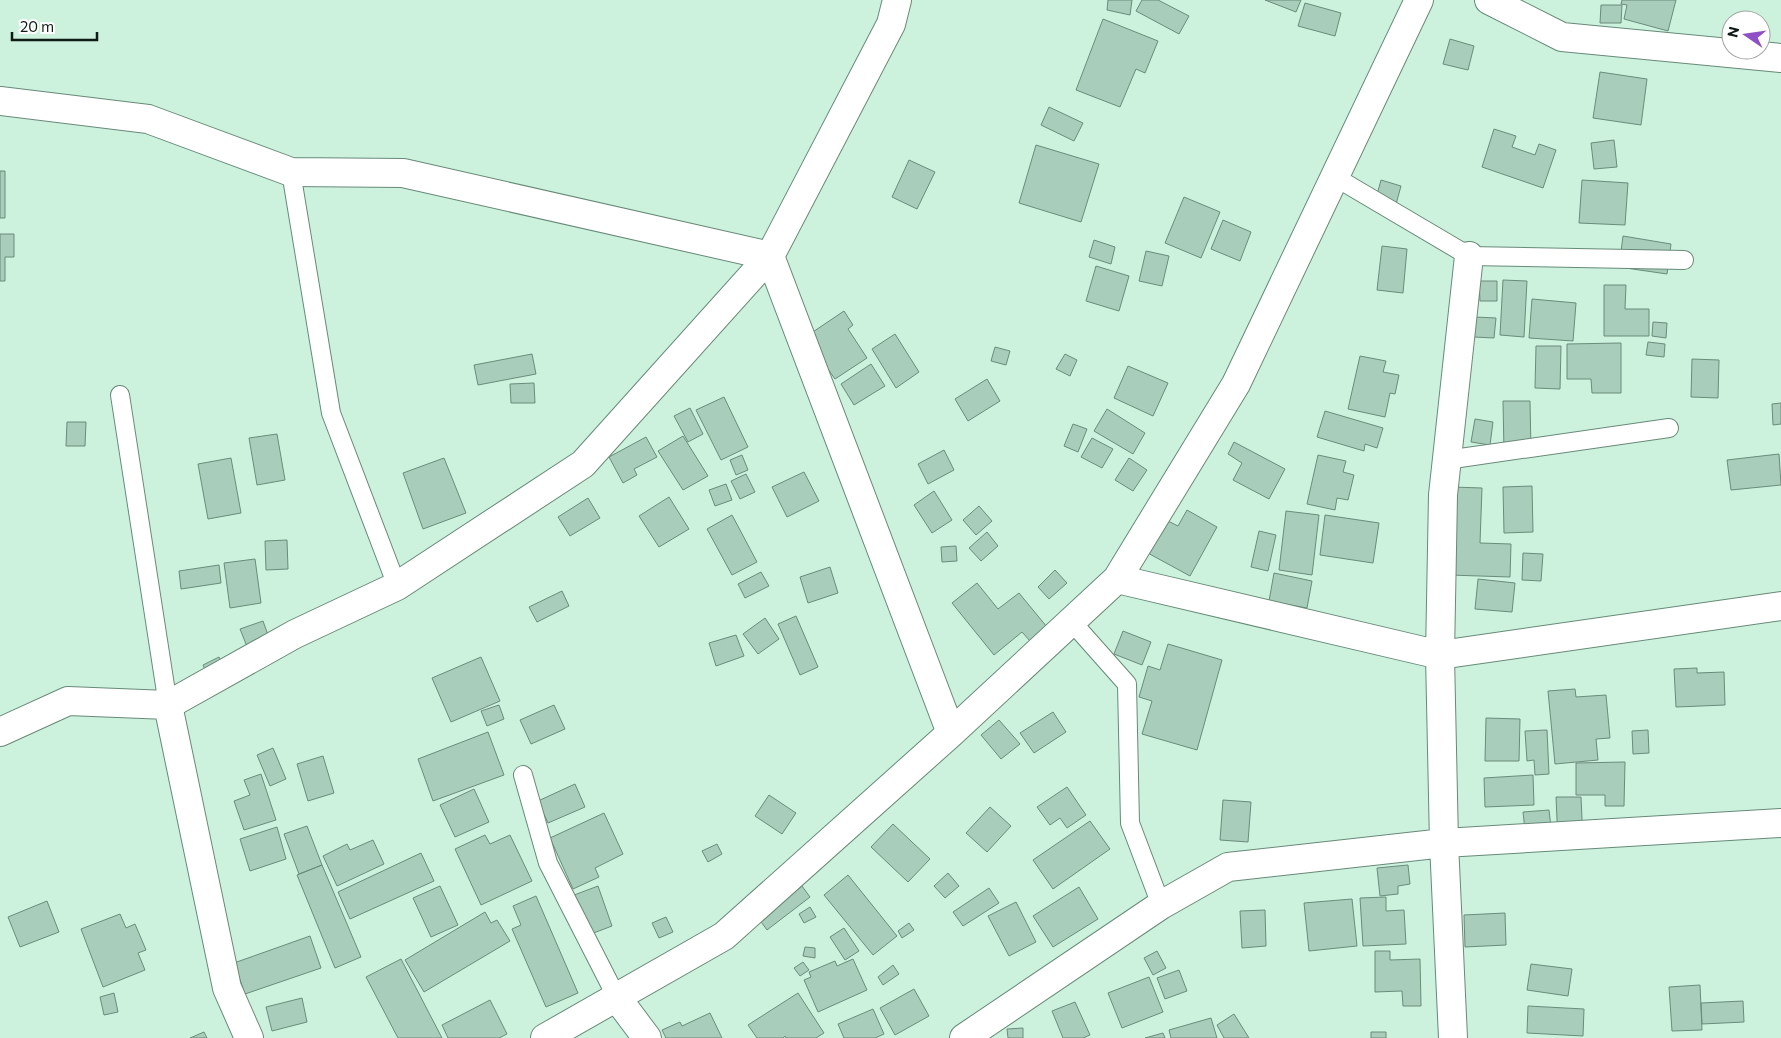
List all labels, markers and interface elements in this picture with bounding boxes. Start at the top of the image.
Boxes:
scale bar [12,10,98,42]
north arrow [1721,10,1771,60]
text: 20 m [20,17,54,35]
text: N [1723,25,1742,39]

